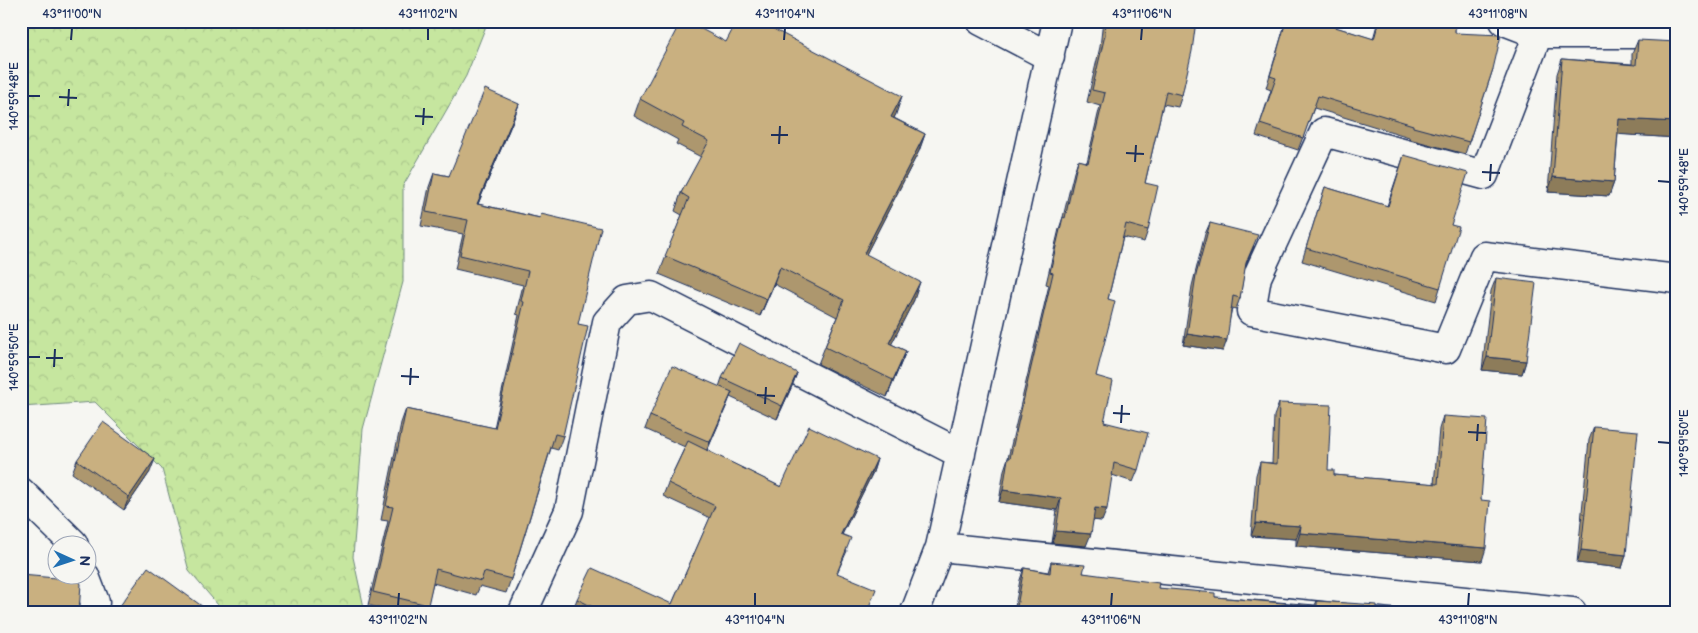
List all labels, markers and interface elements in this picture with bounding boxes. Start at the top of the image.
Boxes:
text: 43°11'00"N [42,7,102,22]
text: 43°11'02"N [398,7,458,22]
text: 43°11'04"N [755,7,815,22]
text: 43°11'06"N [1112,7,1172,22]
text: 43°11'08"N [1468,7,1528,22]
text: 140°59'48"E [7,62,22,130]
text: 140°59'48"E [1677,148,1692,216]
text: 140°59'50"E [7,323,22,391]
text: 140°59'50"E [1677,409,1692,477]
north arrow [48,536,98,586]
text: N [76,555,93,566]
text: 43°11'02"N [368,613,428,628]
text: 43°11'04"N [725,613,785,628]
text: 43°11'06"N [1081,613,1141,628]
text: 43°11'08"N [1438,613,1498,628]

